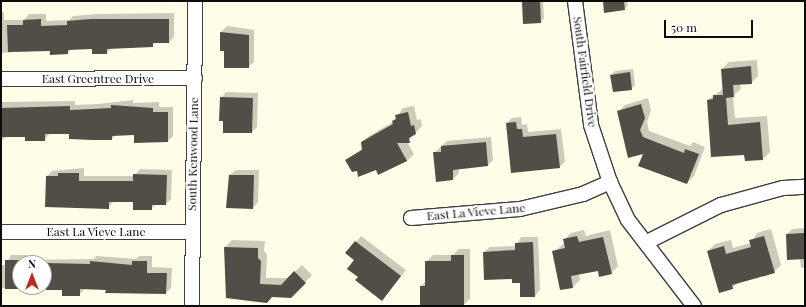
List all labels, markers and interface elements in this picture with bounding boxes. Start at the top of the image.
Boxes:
scale bar [666,12,755,38]
street label: South Fairfield Drive [570,16,600,128]
text: 50 m [671,19,697,35]
street label: East Greentree Drive [42,72,154,86]
street label: South Kenwood Lane [185,97,201,211]
street label: East La Vieve Lane [426,200,526,224]
street label: East La Vieve Lane [46,225,146,239]
north arrow [12,255,52,295]
text: N [28,256,36,271]

